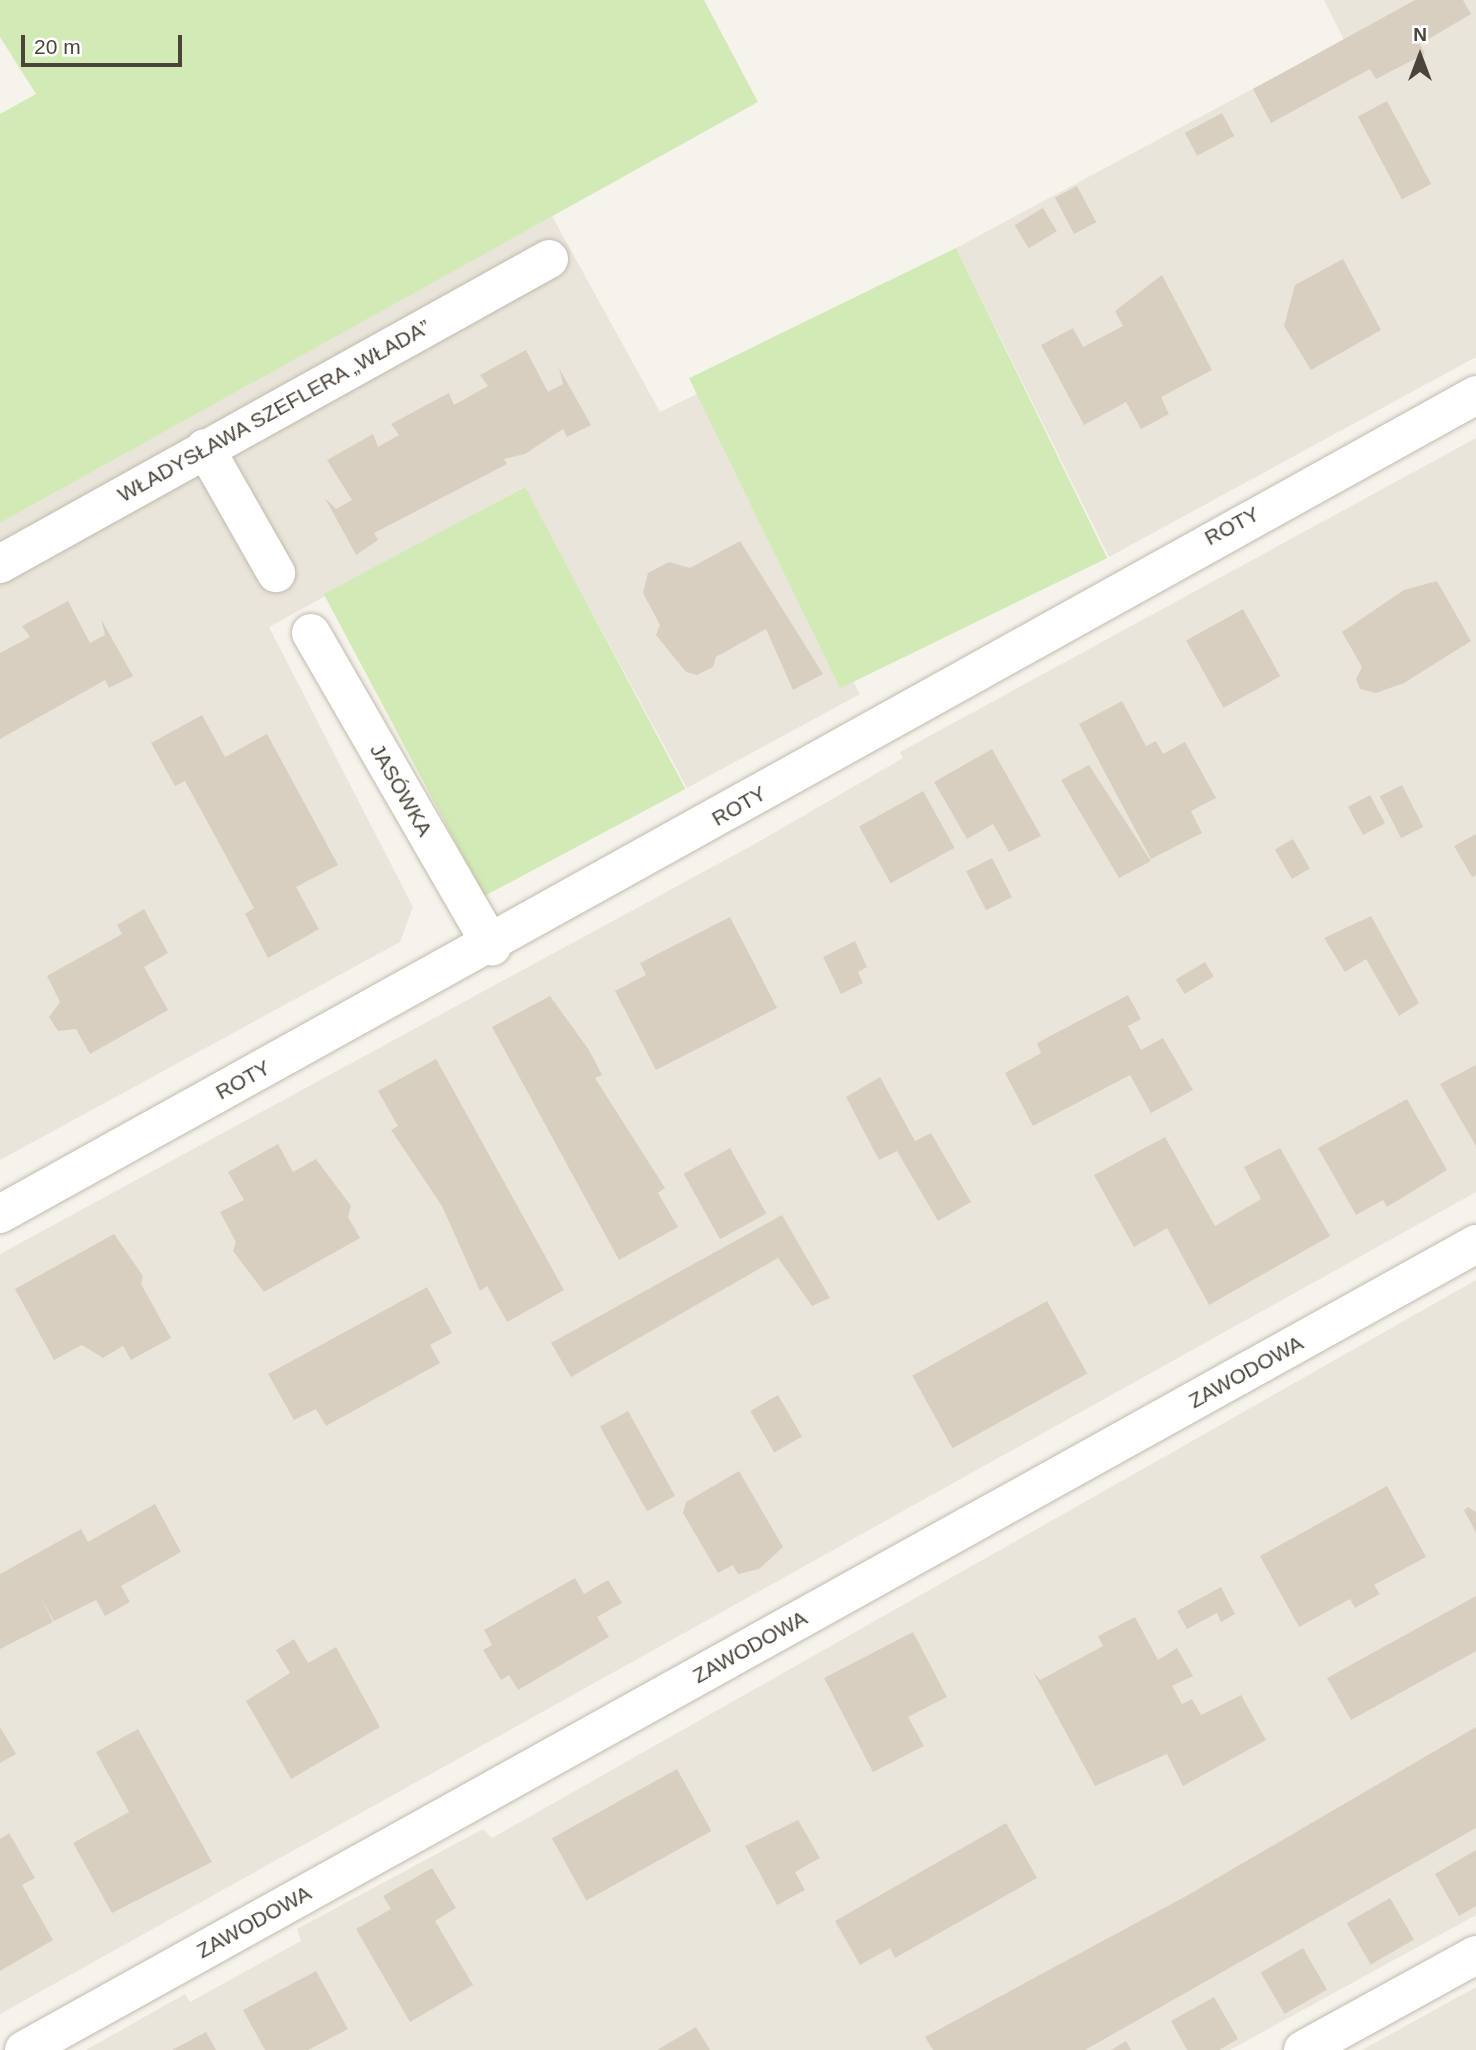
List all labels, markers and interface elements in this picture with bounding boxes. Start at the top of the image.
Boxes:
scale bar [24,21,186,65]
north arrow [1385,21,1455,91]
text: N [1413,24,1427,45]
text: 20 m [34,35,81,58]
street label: WŁADYSŁAWA SZEFLERA „WŁADA” [112,314,436,508]
street label: ROTY [1200,501,1264,551]
street label: JASÓWKA [364,739,438,841]
street label: ROTY [707,781,771,831]
street label: ROTY [211,1055,275,1105]
street label: ZAWODOWA [1184,1330,1308,1414]
street label: ZAWODOWA [688,1605,812,1689]
street label: ZAWODOWA [192,1880,316,1964]

